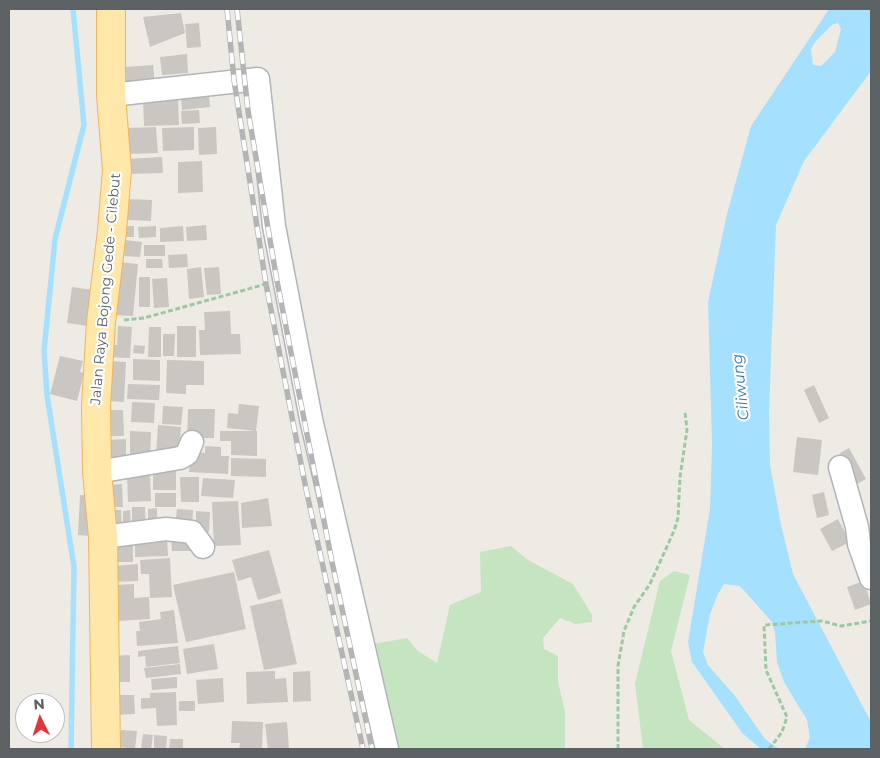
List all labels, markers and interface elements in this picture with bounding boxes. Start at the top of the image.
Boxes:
street label: Jalan Raya Bojong Gede - Cilebut [87,172,125,406]
water label: Ciliwung [729,353,753,421]
north arrow [15,693,65,743]
text: N [33,695,45,713]

